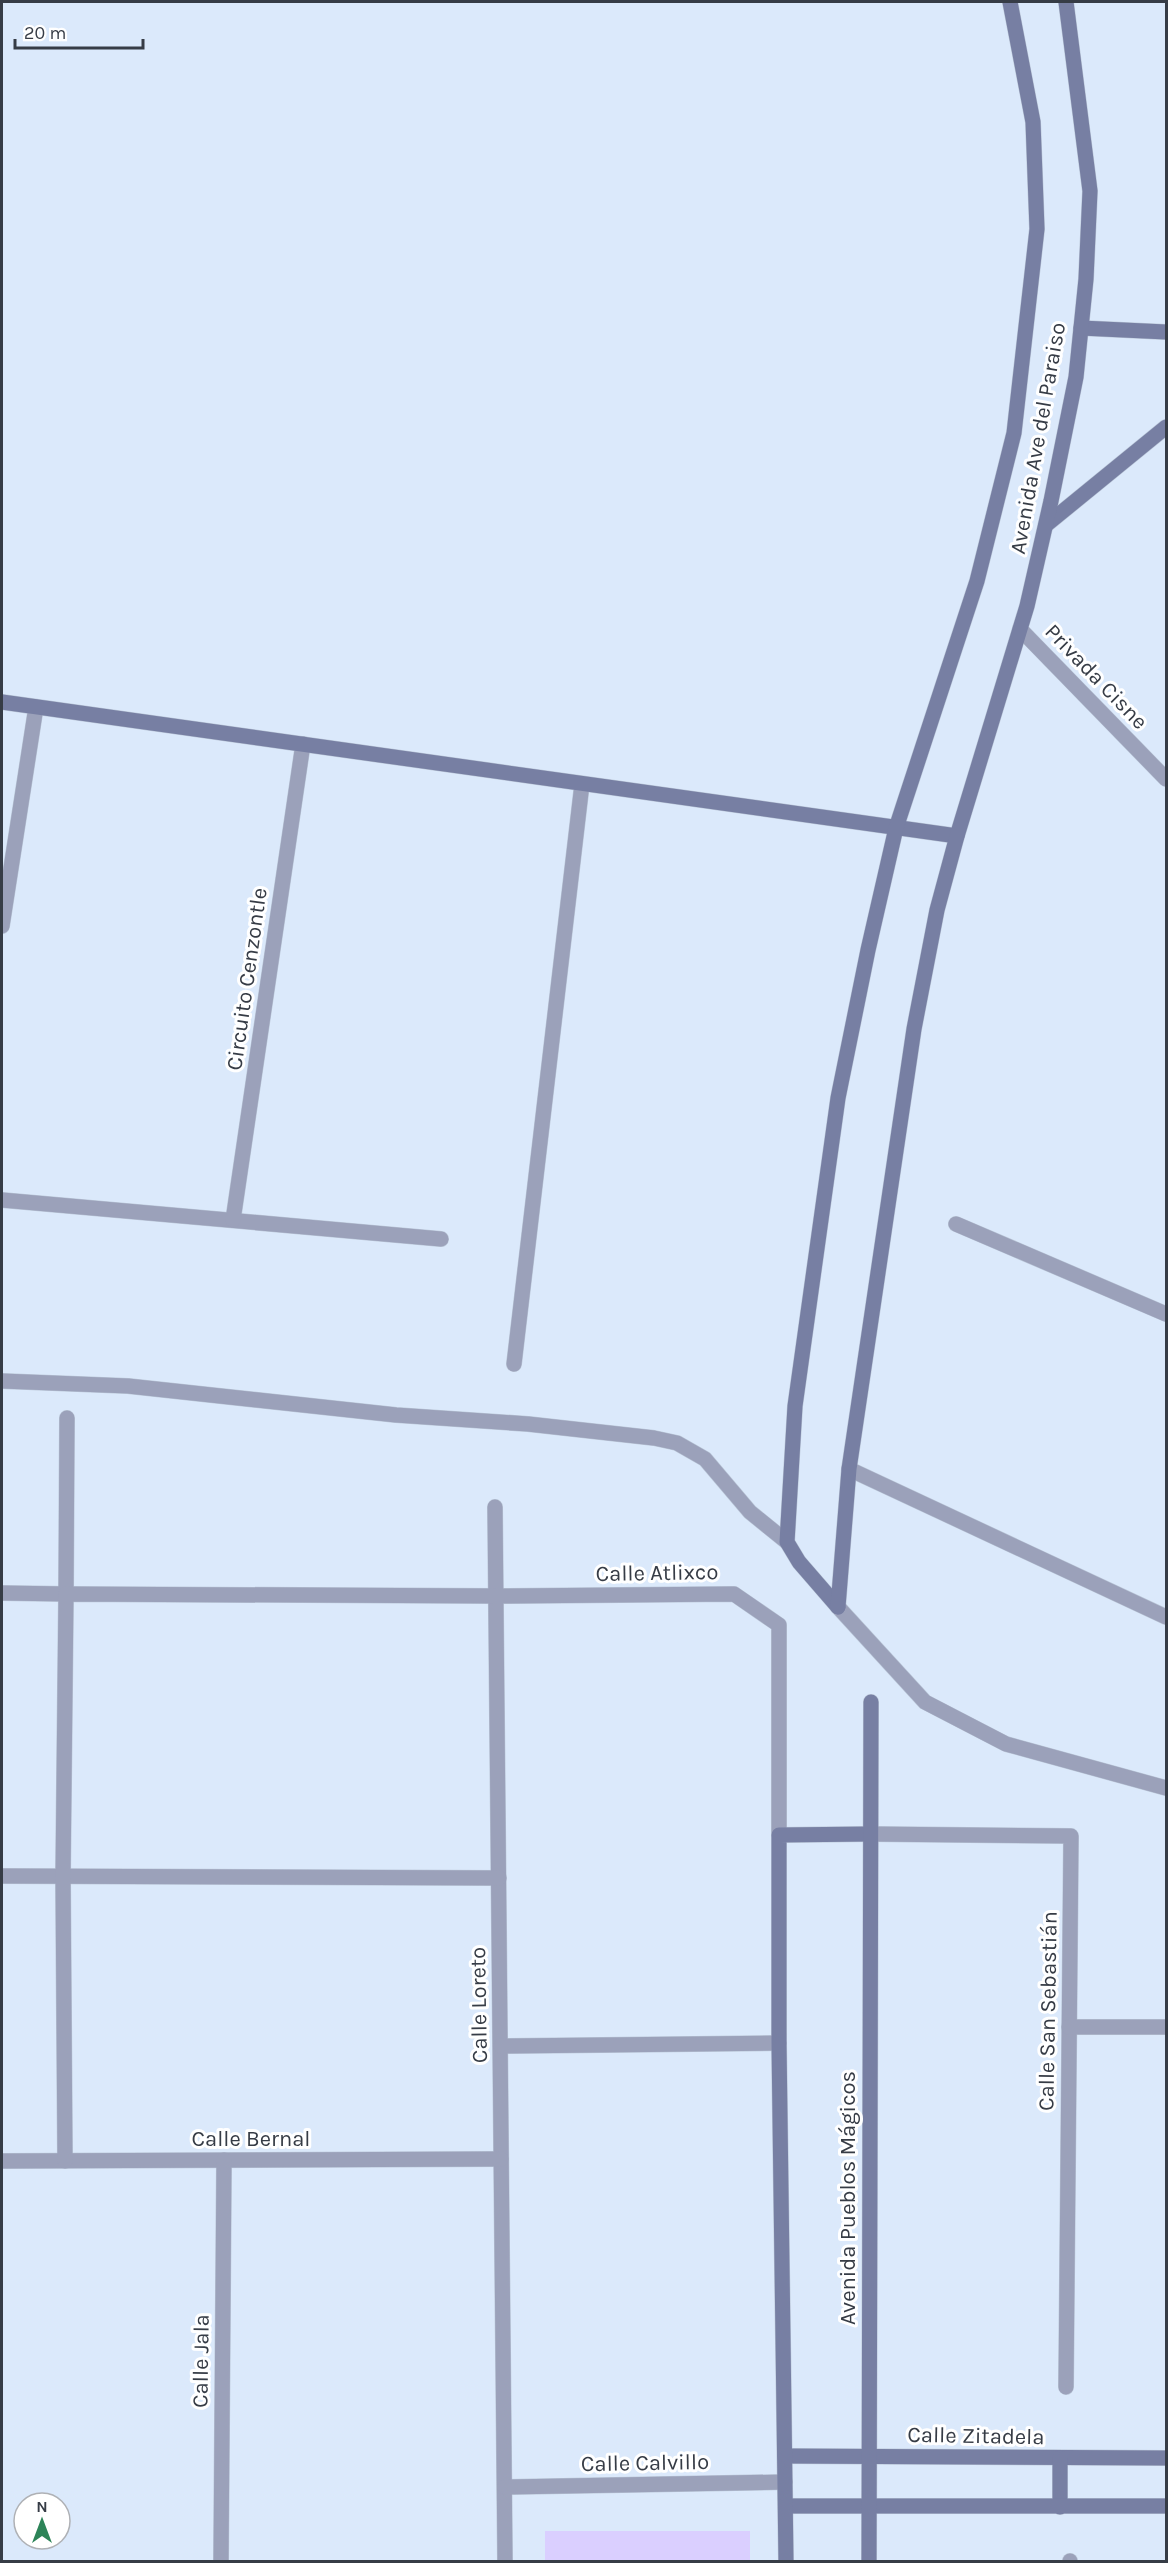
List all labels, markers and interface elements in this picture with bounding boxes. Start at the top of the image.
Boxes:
scale bar [15,12,142,50]
text: 20 m [24,22,66,44]
street label: Avenida Ave del Paraiso [1005,320,1071,556]
street label: Privada Cisne [1040,619,1153,735]
street label: Circuito Cenzontle [221,886,273,1072]
street label: Calle Atlixco [595,1559,719,1587]
street label: Calle San Sebastián [1033,1911,1063,2111]
street label: Calle Loreto [465,1947,493,2063]
street label: Avenida Pueblos Mágicos [835,2071,861,2325]
street label: Calle Bernal [192,2126,310,2152]
street label: Calle Jala [187,2314,215,2408]
street label: Calle Zitadela [907,2422,1045,2450]
street label: Calle Calvillo [581,2449,709,2477]
north arrow [12,2491,72,2551]
text: N [36,2497,48,2516]

